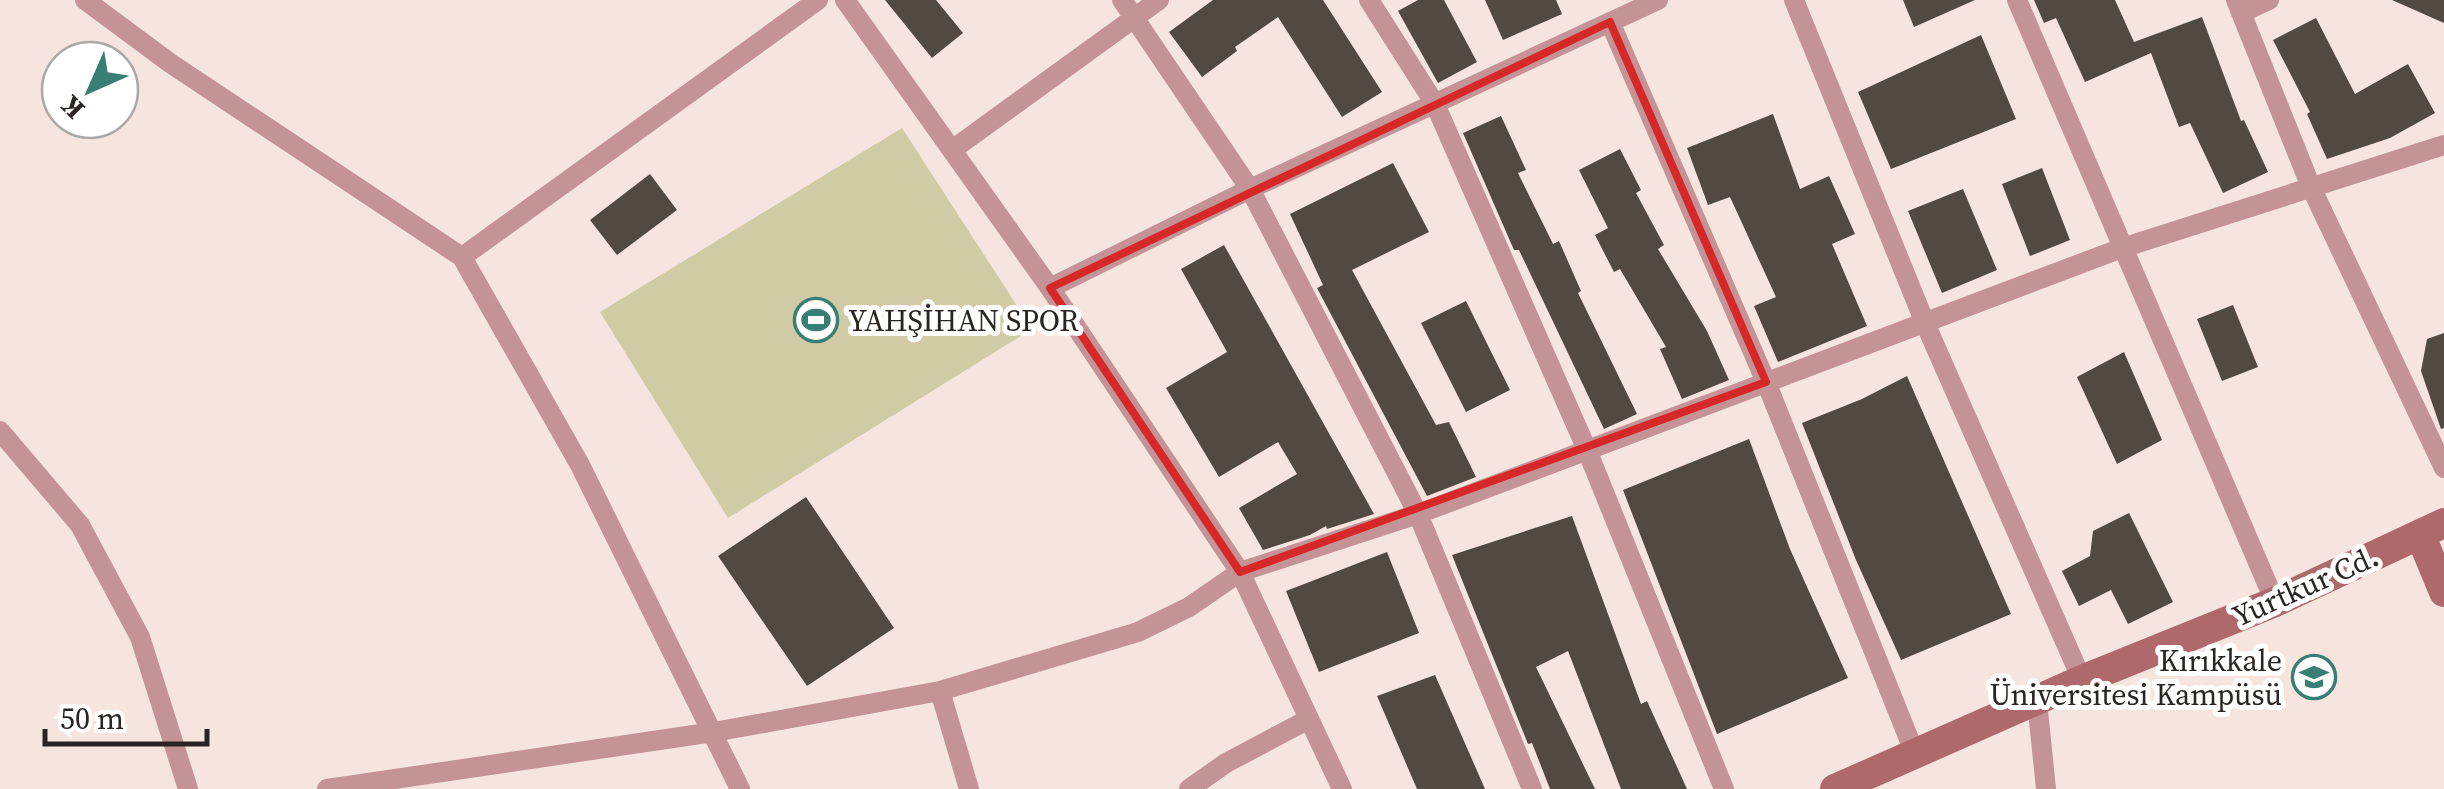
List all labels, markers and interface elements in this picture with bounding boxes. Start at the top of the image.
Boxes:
north arrow [40,40,140,140]
text: K [52,87,93,128]
sports icon: YAHŞİHAN SPOR [793,297,839,343]
place label: YAHŞİHAN SPOR [848,300,1079,341]
street label: Yurtkur Cd. [2226,536,2384,636]
place label: Kırıkkale Üniversitesi Kampüsü [1990,640,2282,715]
school or university icon: Kırıkkale Üniversitesi Kampüsü [2291,654,2337,700]
scale bar [45,684,208,746]
text: 50 m [60,698,124,739]

